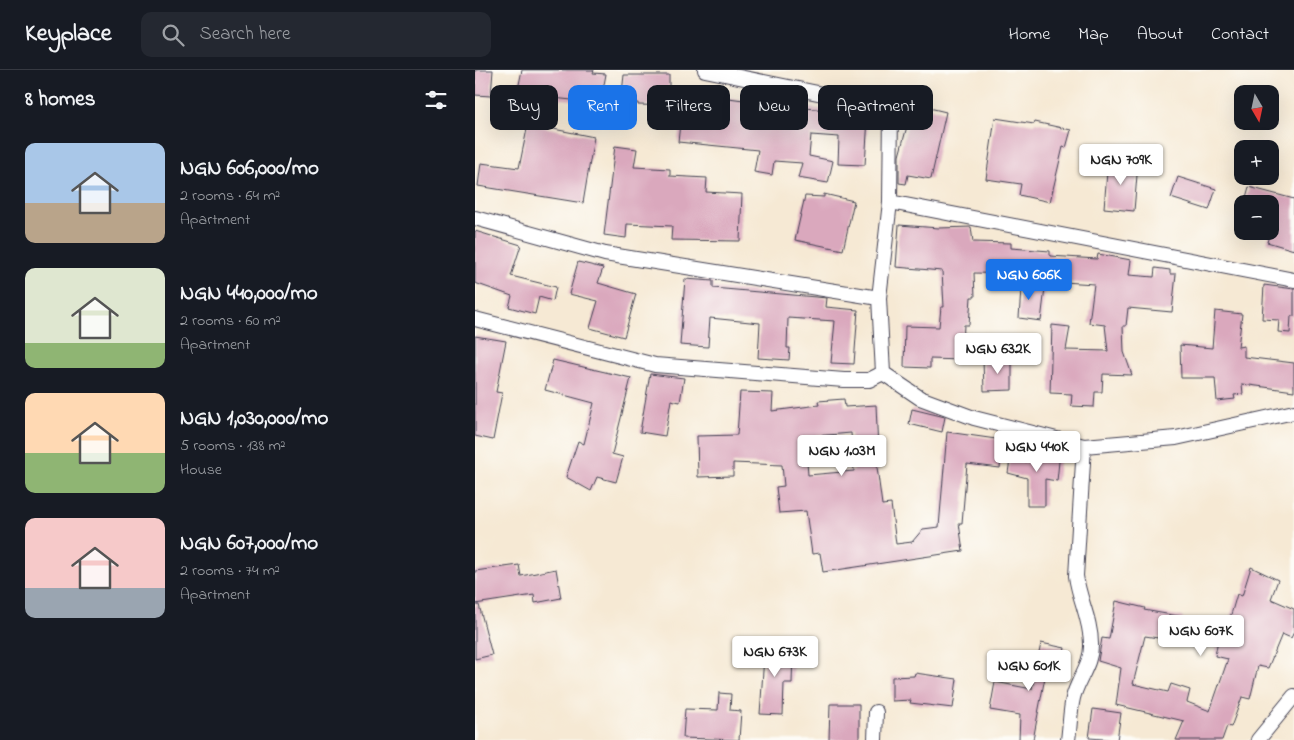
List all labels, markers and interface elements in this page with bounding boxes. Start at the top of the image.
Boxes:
search box [141,12,491,57]
text: Keyplace [25,17,111,52]
icon: search [159,21,187,49]
text: Search here [199,21,291,48]
text: Home [1009,22,1050,48]
text: Map [1078,22,1109,48]
text: About [1137,22,1183,48]
text: Contact [1211,22,1269,48]
text: 8 homes [25,85,95,115]
chip: Buy [490,85,558,130]
chip: Rent [568,85,637,130]
chip: Filters [647,85,730,130]
chip: New [740,85,808,130]
chip: Apartment [818,85,933,130]
north arrow [1234,85,1279,130]
map controls [1234,85,1279,240]
icon: filters [422,86,450,114]
button: + [1234,140,1279,185]
pin: NGN 709K [1069,144,1173,186]
text: NGN 709K [1090,148,1152,172]
text: NGN 606,000/mo [180,154,319,184]
icon: home [65,163,125,223]
text: 2 rooms · 64 m² [180,184,280,208]
button: − [1234,195,1279,240]
text: Apartment [180,208,250,232]
pin: NGN 606K [977,258,1081,301]
text: NGN 606K [997,263,1061,287]
text: NGN 440,000/mo [180,279,318,309]
icon: home [65,288,125,348]
text: 2 rooms · 60 m² [180,309,281,333]
pin: NGN 632K [946,332,1050,375]
text: Apartment [180,333,250,357]
text: NGN 632K [966,337,1031,361]
text: NGN 1,030,000/mo [180,404,328,434]
icon: home [65,413,125,473]
pin: NGN 440K [985,430,1089,473]
text: 5 rooms · 138 m² [180,434,286,458]
pin: NGN 1.03M [785,434,899,477]
text: NGN 440K [1005,435,1069,459]
text: NGN 1.03M [808,439,876,463]
text: House [180,458,222,482]
text: NGN 607,000/mo [180,529,318,559]
icon: home [65,538,125,598]
text: 2 rooms · 74 m² [180,559,280,583]
text: Apartment [180,583,250,607]
pin: NGN 607K [1149,614,1253,657]
text: NGN 607K [1169,619,1233,643]
pin: NGN 673K [723,636,827,678]
text: NGN 673K [743,640,807,664]
pin: NGN 601K [977,650,1081,692]
text: NGN 601K [998,654,1060,678]

